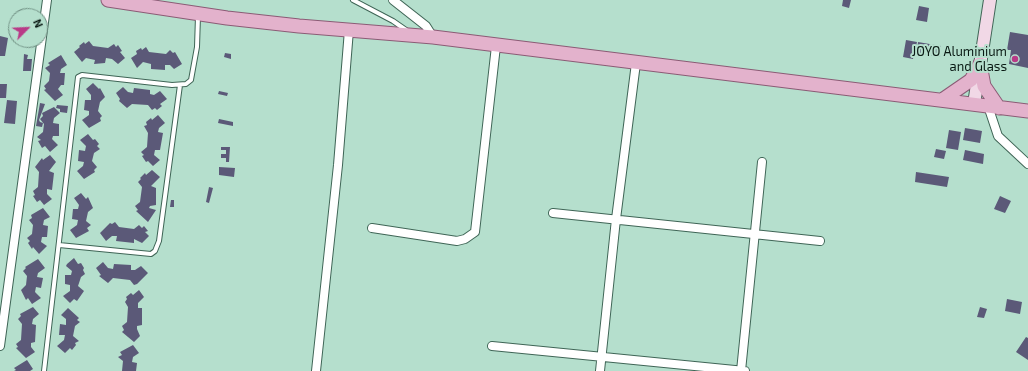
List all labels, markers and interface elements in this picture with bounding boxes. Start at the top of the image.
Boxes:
north arrow [8,8,48,48]
text: N [31,17,46,30]
place label: JOYO Aluminium and Glass [912,44,1007,75]
marker: JOYO Aluminium and Glass [1010,54,1020,64]

